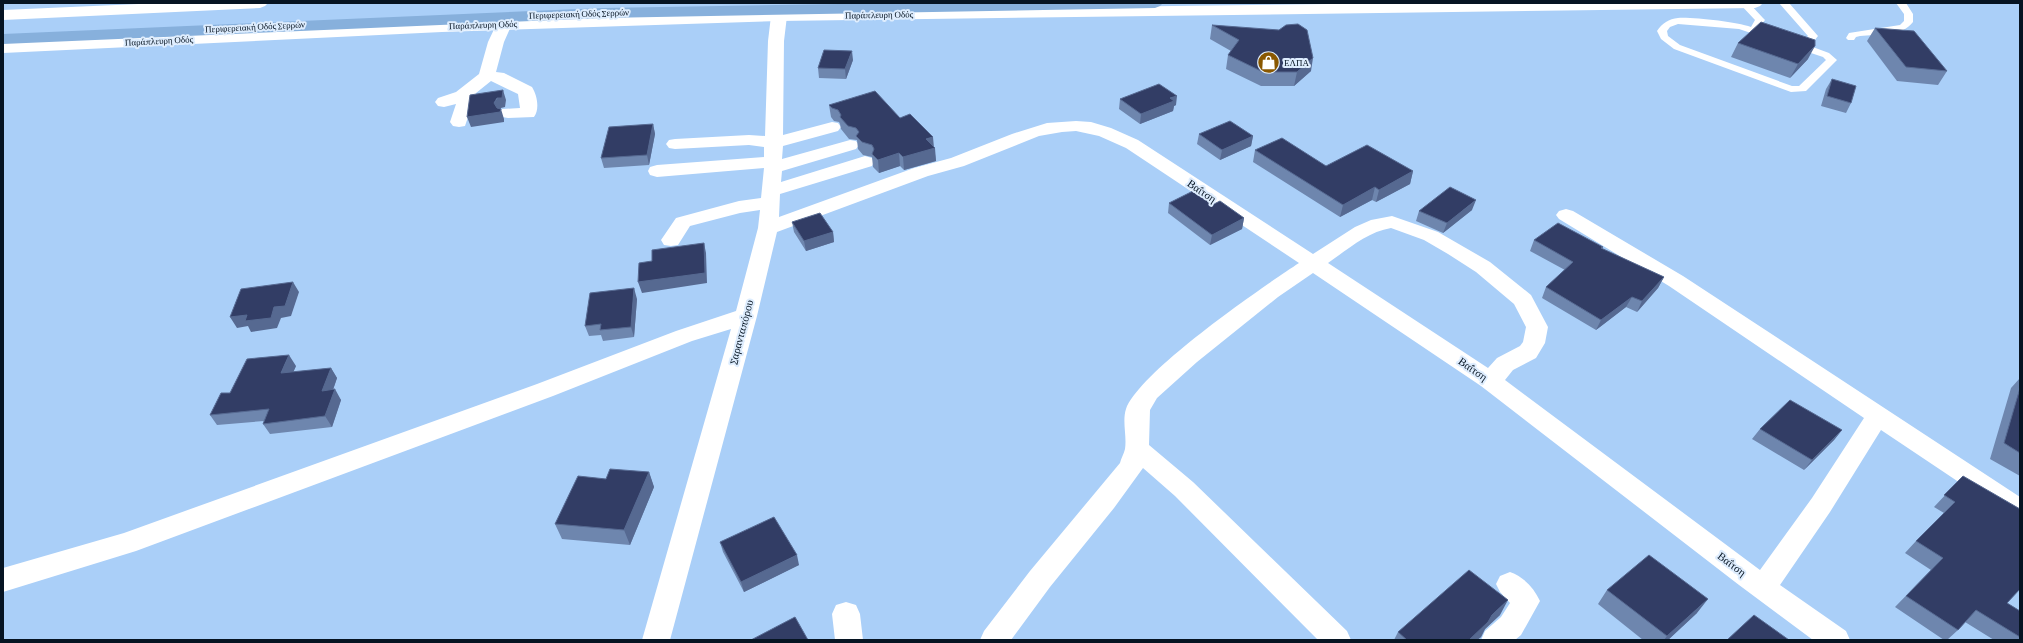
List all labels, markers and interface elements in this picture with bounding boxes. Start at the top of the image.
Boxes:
street label: Περιφερειακή Οδός Σερρών [529,7,629,21]
street label: Παράπλευρη Οδός [845,9,914,21]
street label: Περιφερειακή Οδός Σερρών [205,19,305,35]
street label: Παράπλευρη Οδός [449,19,518,31]
street label: Παράπλευρη Οδός [125,34,194,48]
shop icon: ΕΛΠΑ [1256,50,1282,76]
place label: ΕΛΠΑ [1284,58,1310,68]
street label: Βαΐτση [1185,177,1219,205]
street label: Σαρανταπόρου [727,298,756,366]
street label: Βαΐτση [1456,355,1490,383]
street label: Βαΐτση [1716,550,1749,579]

